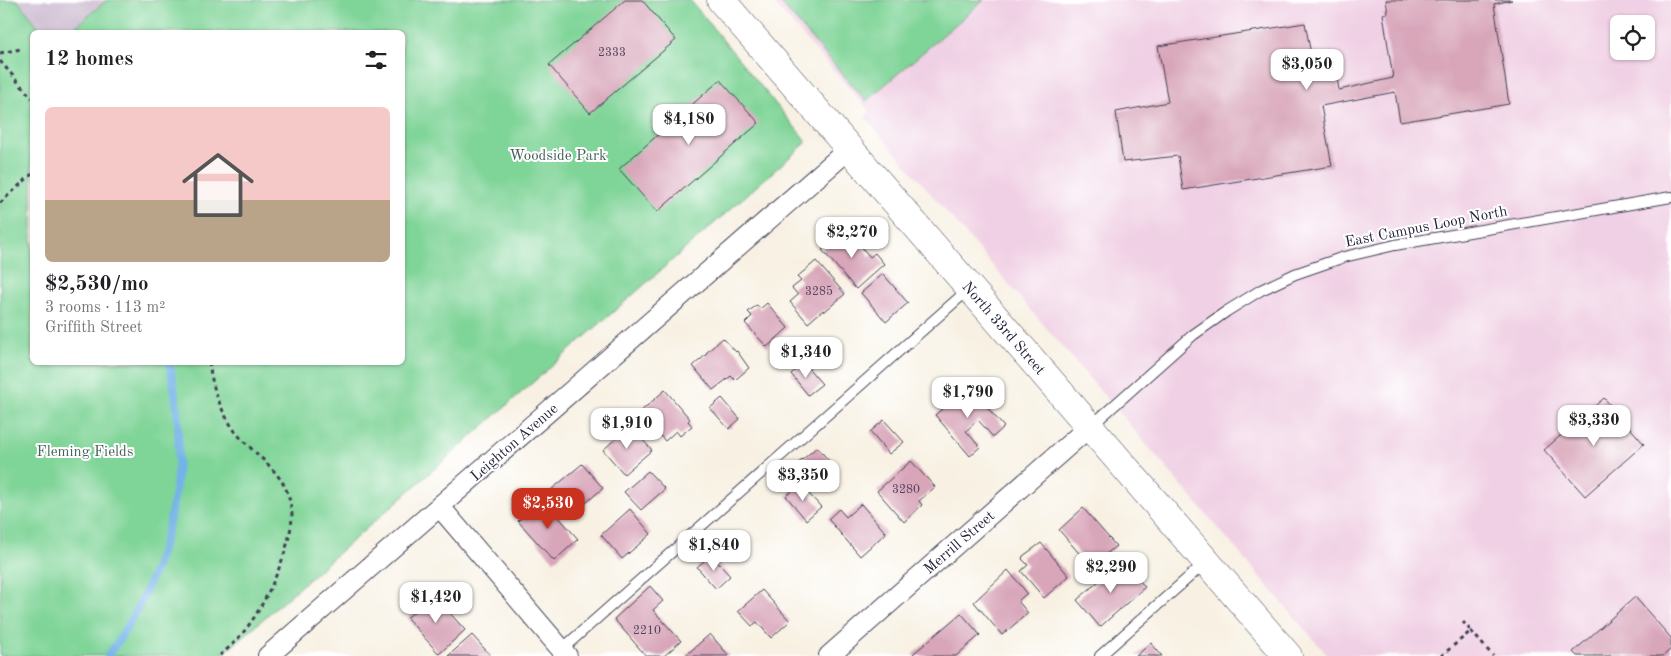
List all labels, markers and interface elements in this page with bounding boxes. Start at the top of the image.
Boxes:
map controls [1610,15,1655,60]
button: locate [1610,15,1655,60]
icon: filters [362,46,390,74]
house number: 2333 [598,47,626,59]
pin: $3,050 [1266,48,1348,91]
text: 12 homes [45,49,133,70]
text: $3,050 [1282,57,1332,73]
pin: $4,180 [648,104,730,146]
text: $4,180 [664,112,714,128]
icon: home [173,140,263,230]
park label: Woodside Park [509,149,607,164]
street label: East Campus Loop North [1344,204,1509,251]
pin: $2,270 [811,216,893,259]
text: $2,270 [827,225,877,241]
text: $2,530/mo [45,274,149,295]
street label: North 33rd Street [958,280,1047,378]
house number: 3285 [805,285,833,298]
text: 3 rooms · 113 m² [45,300,165,316]
text: Griffith Street [45,320,142,336]
pin: $1,340 [765,336,847,379]
text: $1,340 [781,345,831,361]
pin: $1,790 [927,376,1009,419]
text: $1,790 [943,385,993,401]
street label: Leighton Avenue [469,401,561,485]
pin: $3,330 [1553,404,1635,447]
pin: $1,910 [586,408,668,450]
text: $3,330 [1569,413,1619,429]
text: $1,910 [602,416,652,432]
park label: Fleming Fields [37,445,133,460]
pin: $3,350 [762,460,844,502]
text: $3,350 [778,468,828,484]
house number: 3280 [892,484,920,496]
pin: $2,530 [507,488,589,530]
text: $2,530 [523,496,573,512]
street label: Merrill Street [922,509,998,578]
pin: $1,840 [673,530,755,572]
text: $1,840 [689,538,739,554]
pin: $2,290 [1070,552,1152,594]
text: $2,290 [1086,560,1136,576]
pin: $1,420 [395,582,477,624]
text: $1,420 [411,590,461,606]
house number: 2210 [633,625,661,637]

